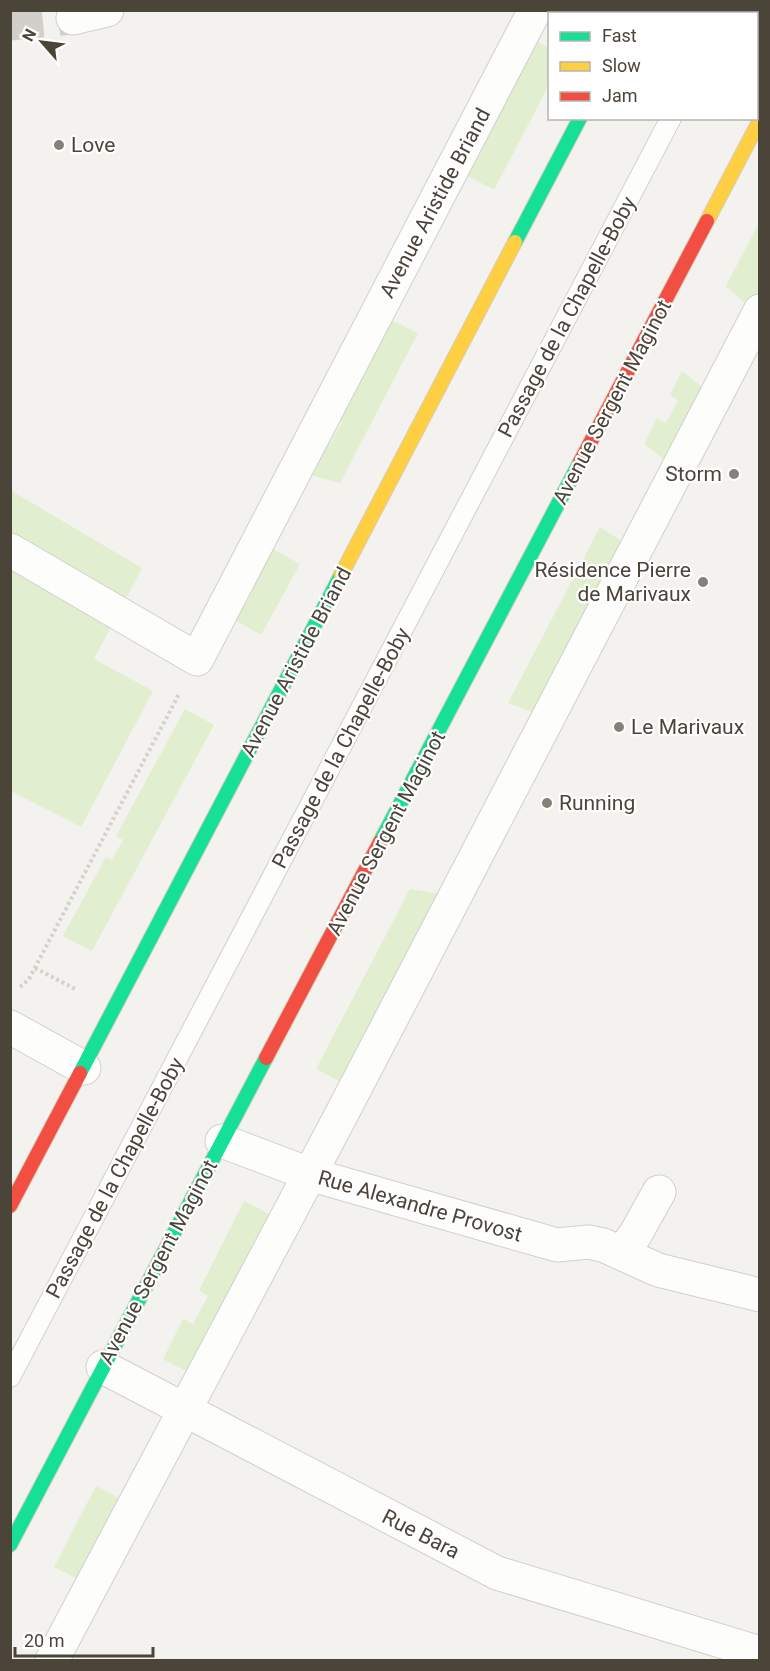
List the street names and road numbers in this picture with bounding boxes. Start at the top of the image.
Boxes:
street label: Avenue Aristide Briand [375,104,495,302]
street label: Passage de la Chapelle-Boby [493,192,641,441]
street label: Avenue Sergent Maginot [548,296,676,508]
street label: Avenue Aristide Briand [236,563,356,761]
street label: Passage de la Chapelle-Boby [267,623,415,872]
street label: Avenue Sergent Maginot [322,727,450,939]
street label: Passage de la Chapelle-Boby [41,1053,189,1302]
street label: Avenue Sergent Maginot [94,1156,222,1368]
street label: Rue Alexandre Provost [315,1165,525,1247]
street label: Rue Bara [378,1504,464,1564]

